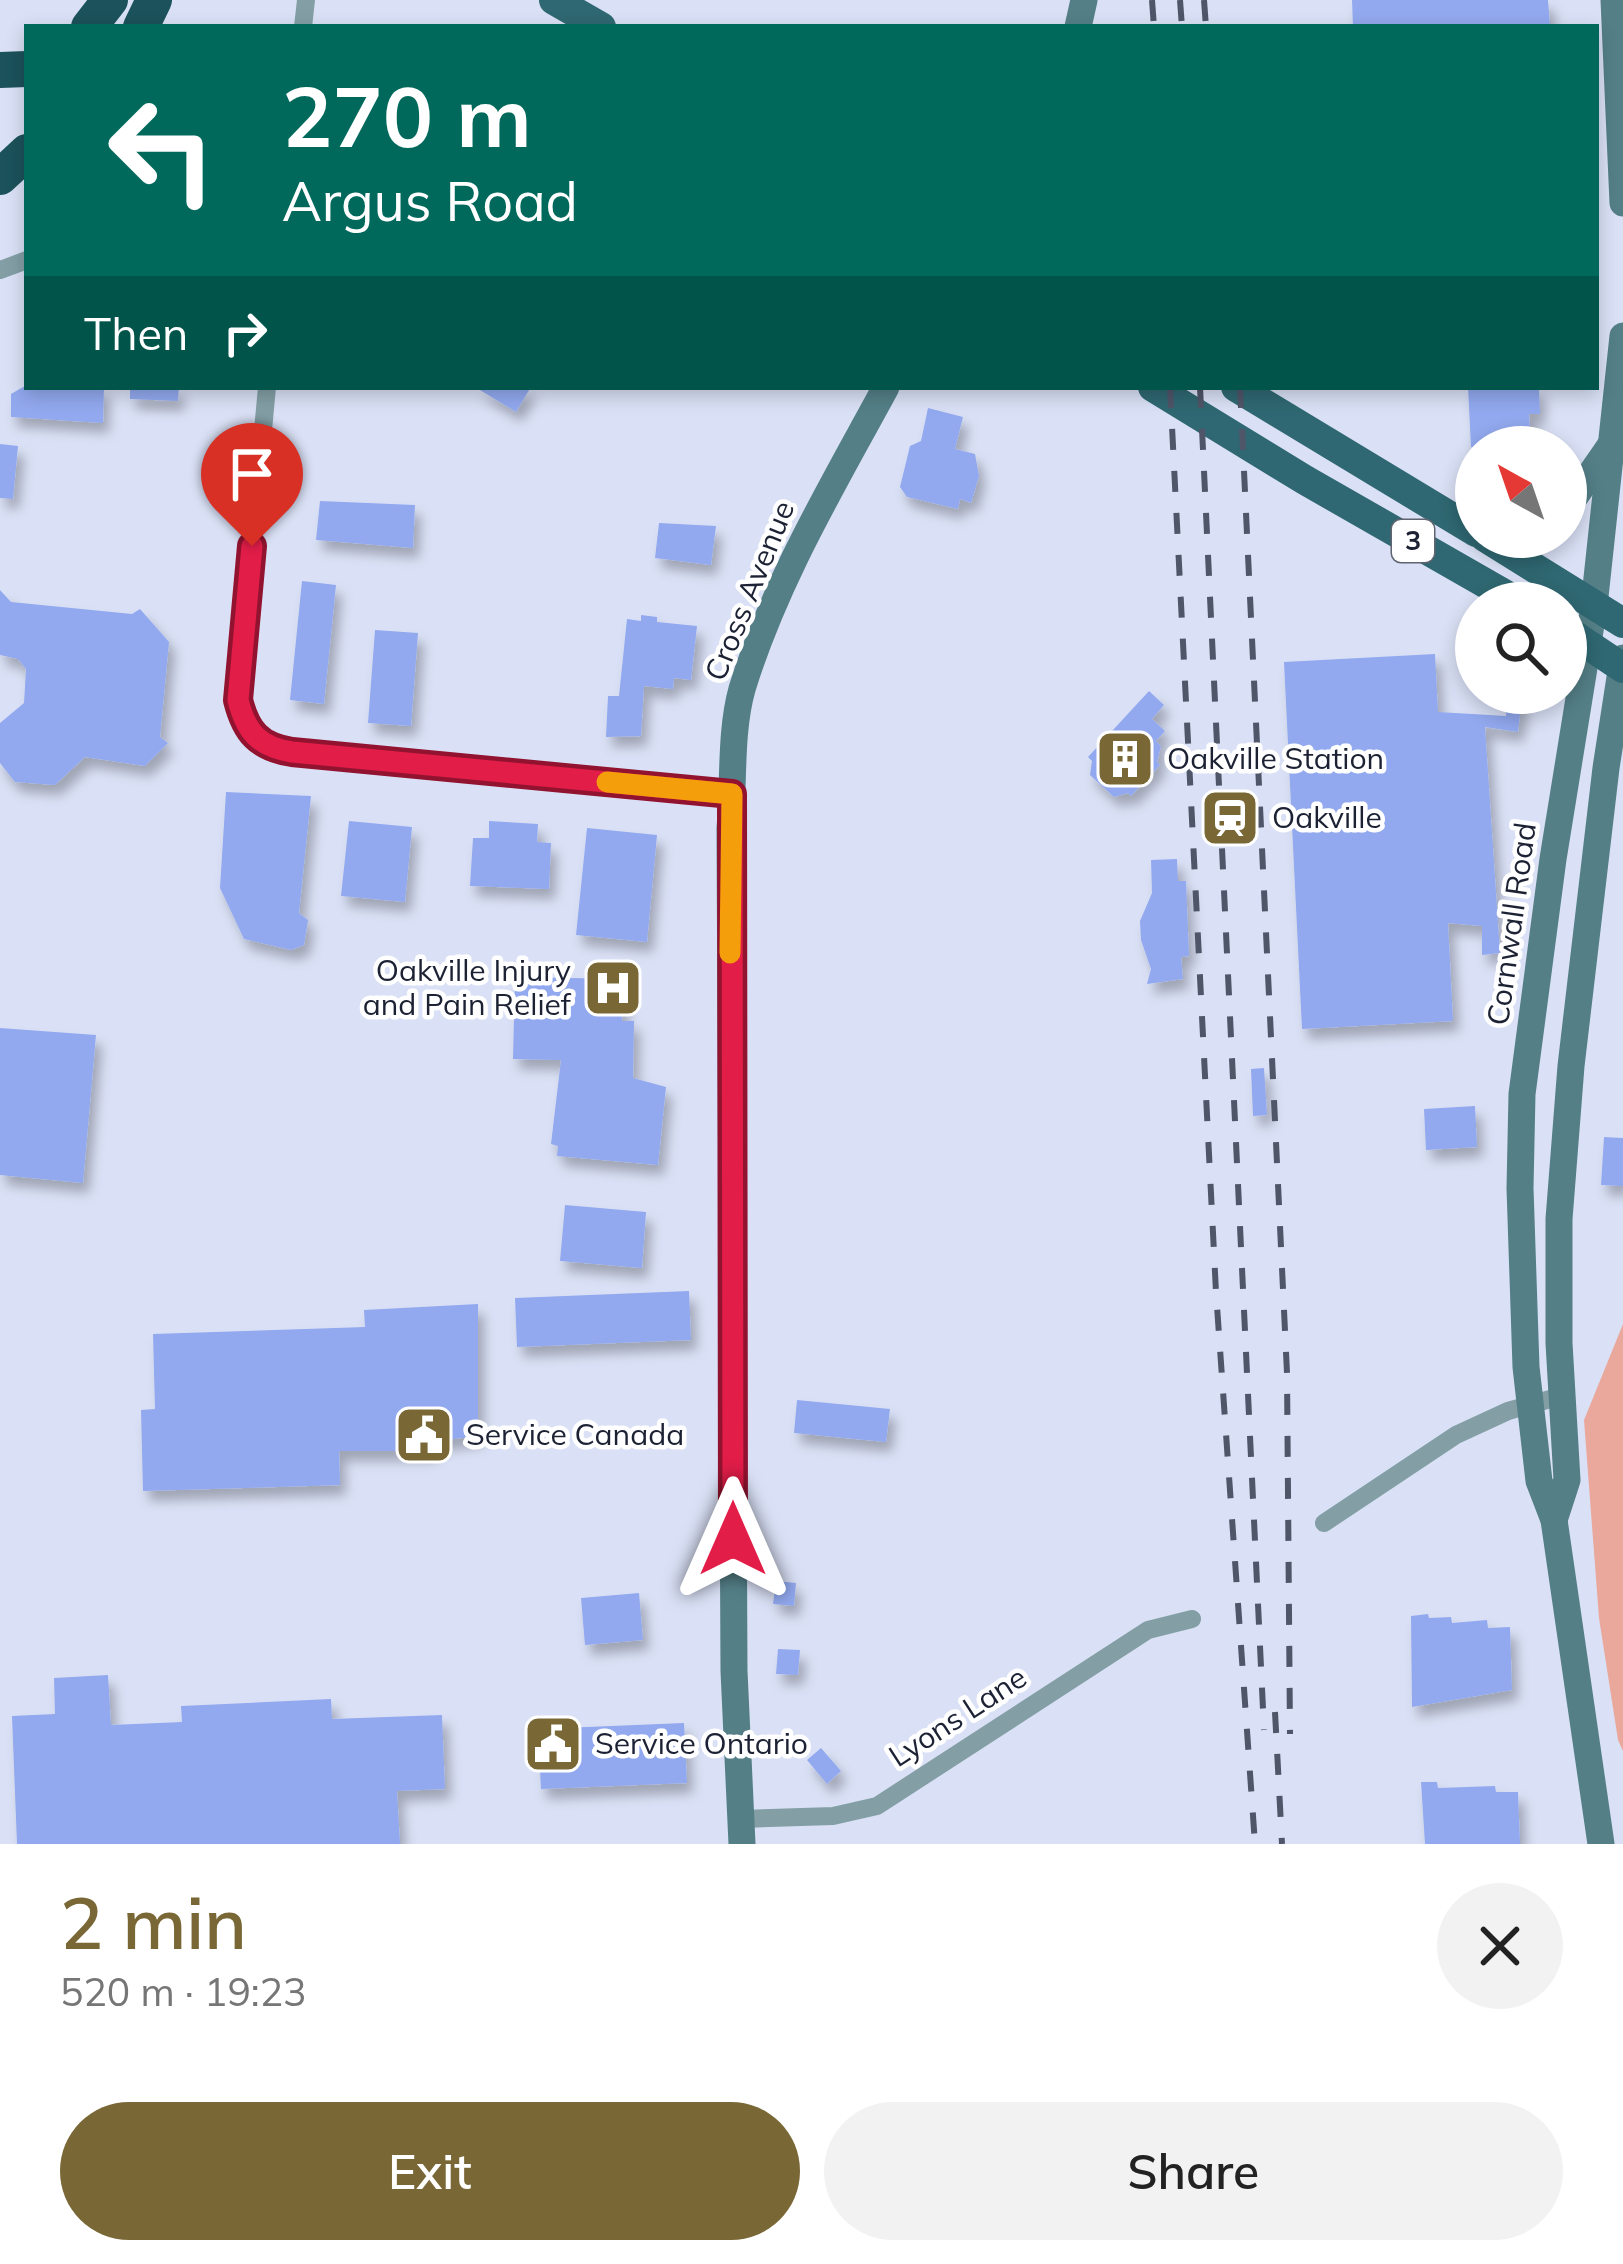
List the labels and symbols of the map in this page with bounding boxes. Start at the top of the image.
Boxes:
pin [201,423,303,546]
north arrow [1455,426,1587,558]
street label: Cross Avenue [696,495,802,686]
road number: 3 [1392,520,1434,562]
building icon: Oakville Station [1094,728,1156,790]
place label: Oakville Station [1167,739,1384,777]
station icon: Oakville [1199,787,1261,849]
place label: Oakville [1272,798,1382,836]
street label: Cornwall Road [1478,820,1544,1028]
place label: Oakville Injury and Pain Relief [363,951,572,1023]
hospital icon: Oakville Injury and Pain Relief [582,957,644,1019]
public building icon: Service Canada [393,1404,455,1466]
place label: Service Canada [466,1415,684,1453]
position arrow [670,1476,796,1602]
street label: Lyons Lane [881,1658,1033,1775]
public building icon: Service Ontario [522,1713,584,1775]
place label: Service Ontario [595,1724,808,1762]

